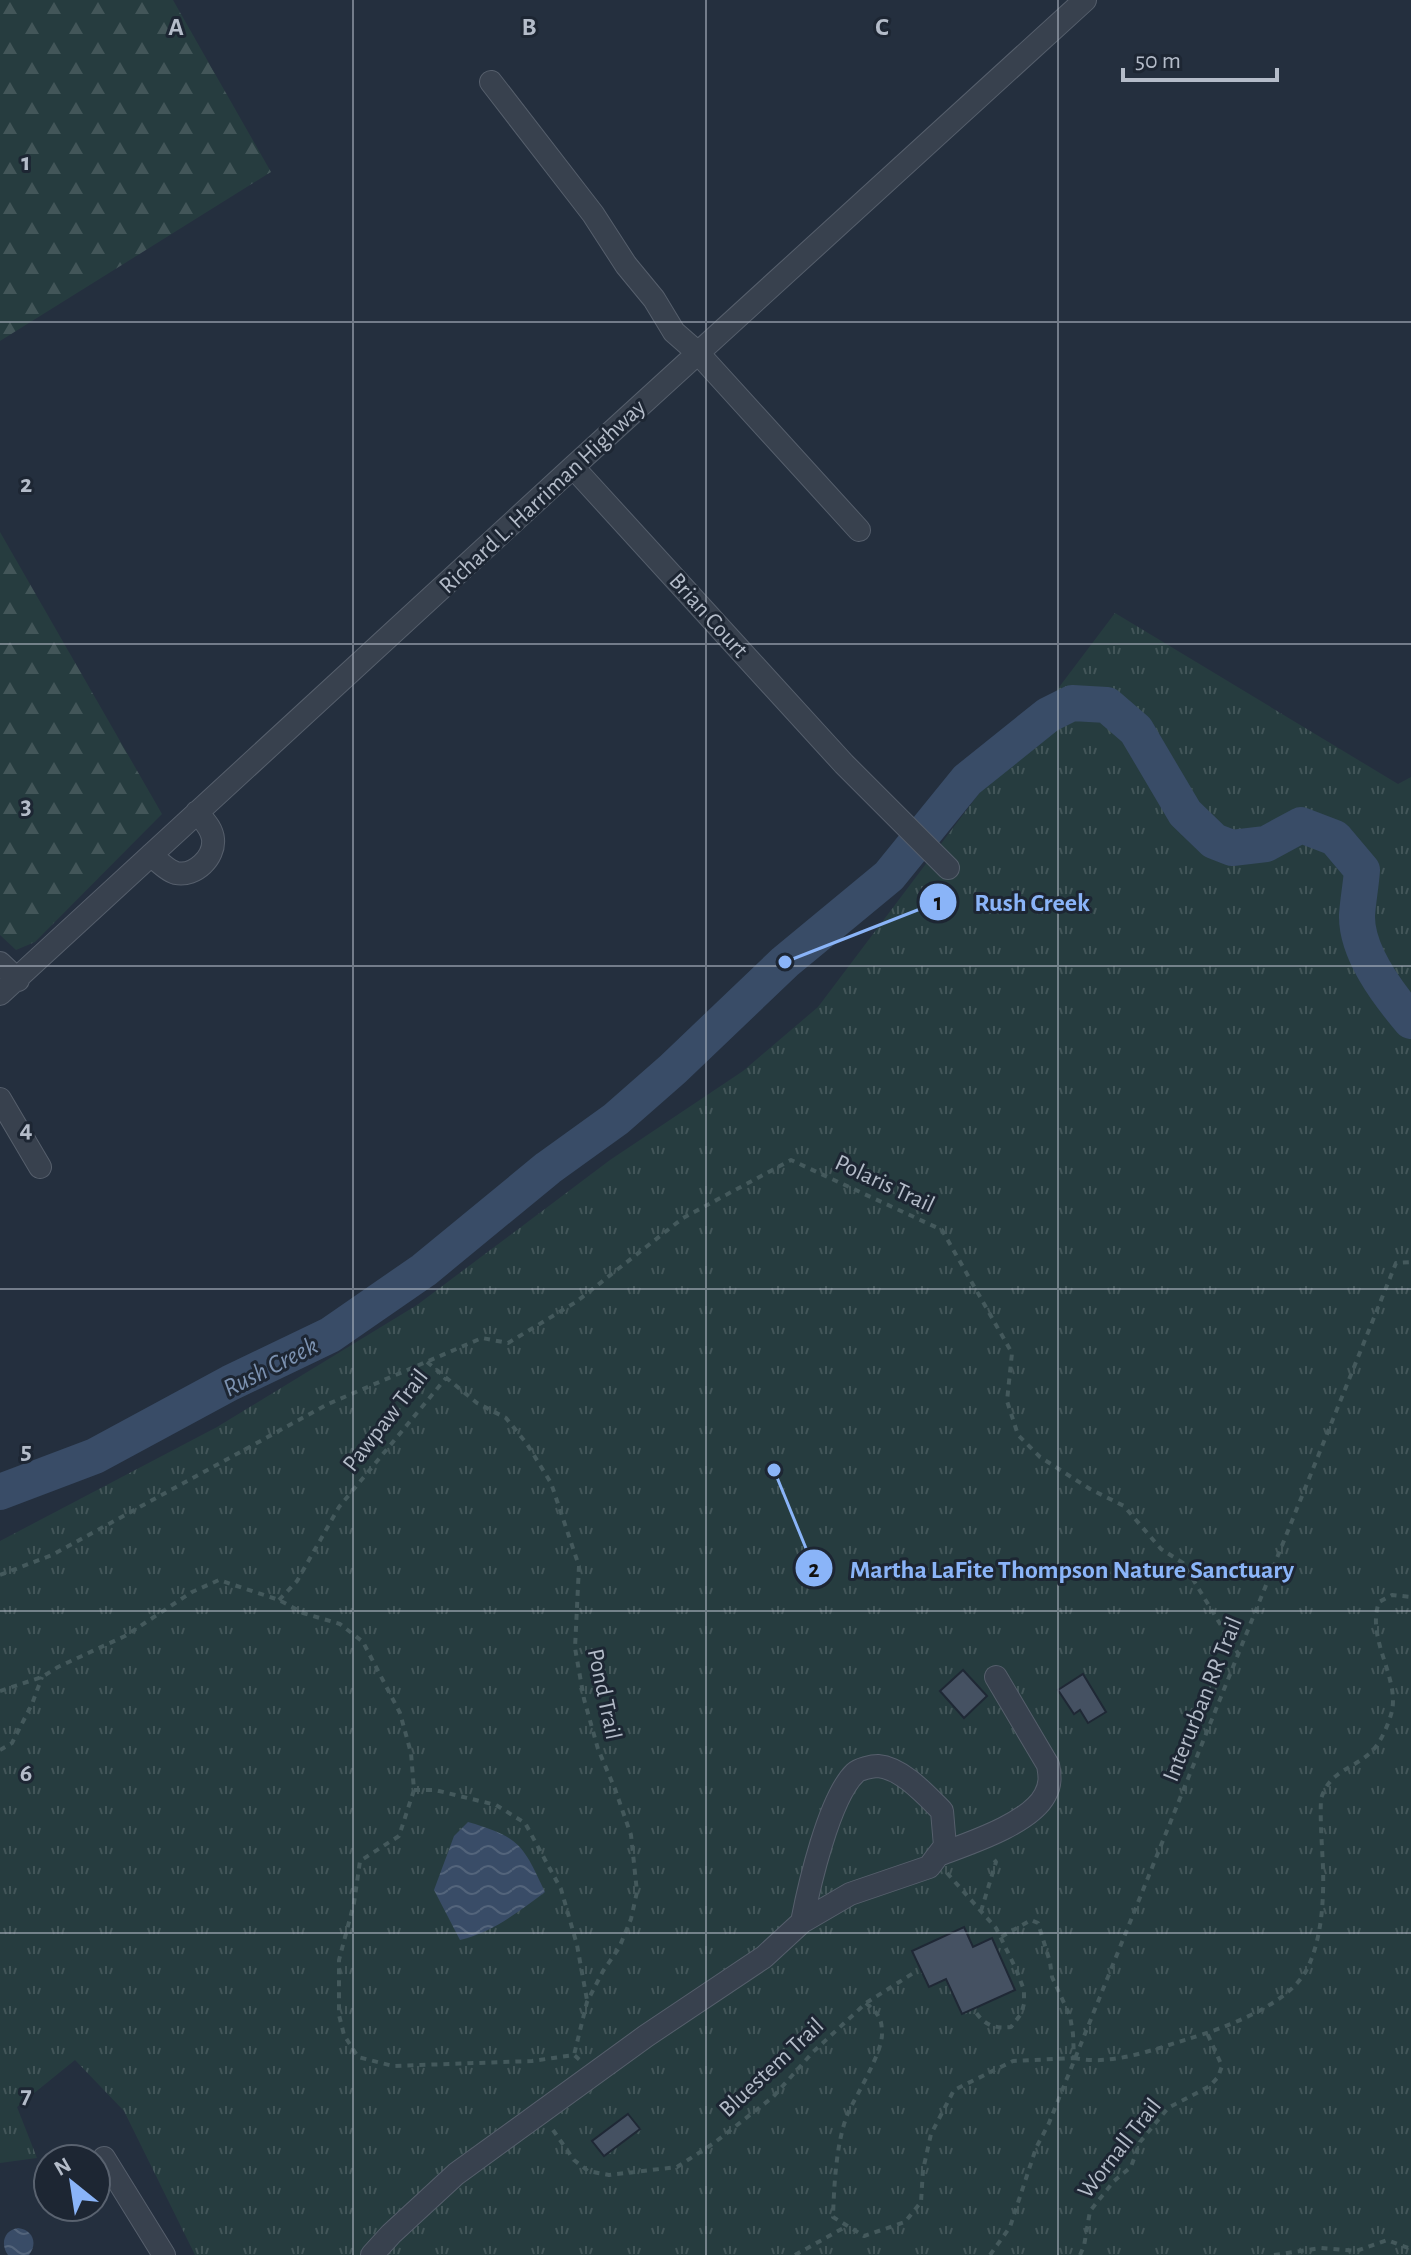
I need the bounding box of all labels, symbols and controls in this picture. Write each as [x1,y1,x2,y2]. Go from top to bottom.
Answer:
text: A [168,14,184,40]
text: B [521,14,537,40]
text: C [875,14,889,40]
scale bar [1123,32,1277,82]
text: 50 m [1135,49,1181,73]
text: 1 [21,149,31,175]
street label: Richard L. Harriman Highway [435,395,651,598]
text: 2 [20,471,32,497]
street label: Brian Court [664,569,752,663]
text: 3 [20,793,32,819]
callout: Rush Creek [918,877,1106,927]
text: Rush Creek [974,890,1090,916]
text: 1 [934,891,942,915]
text: 4 [19,1116,33,1142]
street label: Polaris Trail [831,1150,938,1217]
water label: Rush Creek [219,1332,322,1402]
street label: Pawpaw Trail [339,1365,433,1476]
text: 5 [20,1438,32,1464]
callout: Martha LaFite Thompson Nature Sanctuary [794,1543,1310,1593]
text: Martha LaFite Thompson Nature Sanctuary [850,1557,1295,1583]
text: 2 [808,1558,820,1582]
street label: Interurban RR Trail [1159,1614,1247,1785]
street label: Pond Trail [583,1647,625,1742]
text: 6 [20,1760,32,1786]
street label: Bluestem Trail [715,2014,829,2122]
text: 7 [20,2082,32,2108]
street label: Wornall Trail [1074,2094,1166,2203]
north arrow [32,2143,112,2223]
text: N [50,2153,75,2180]

